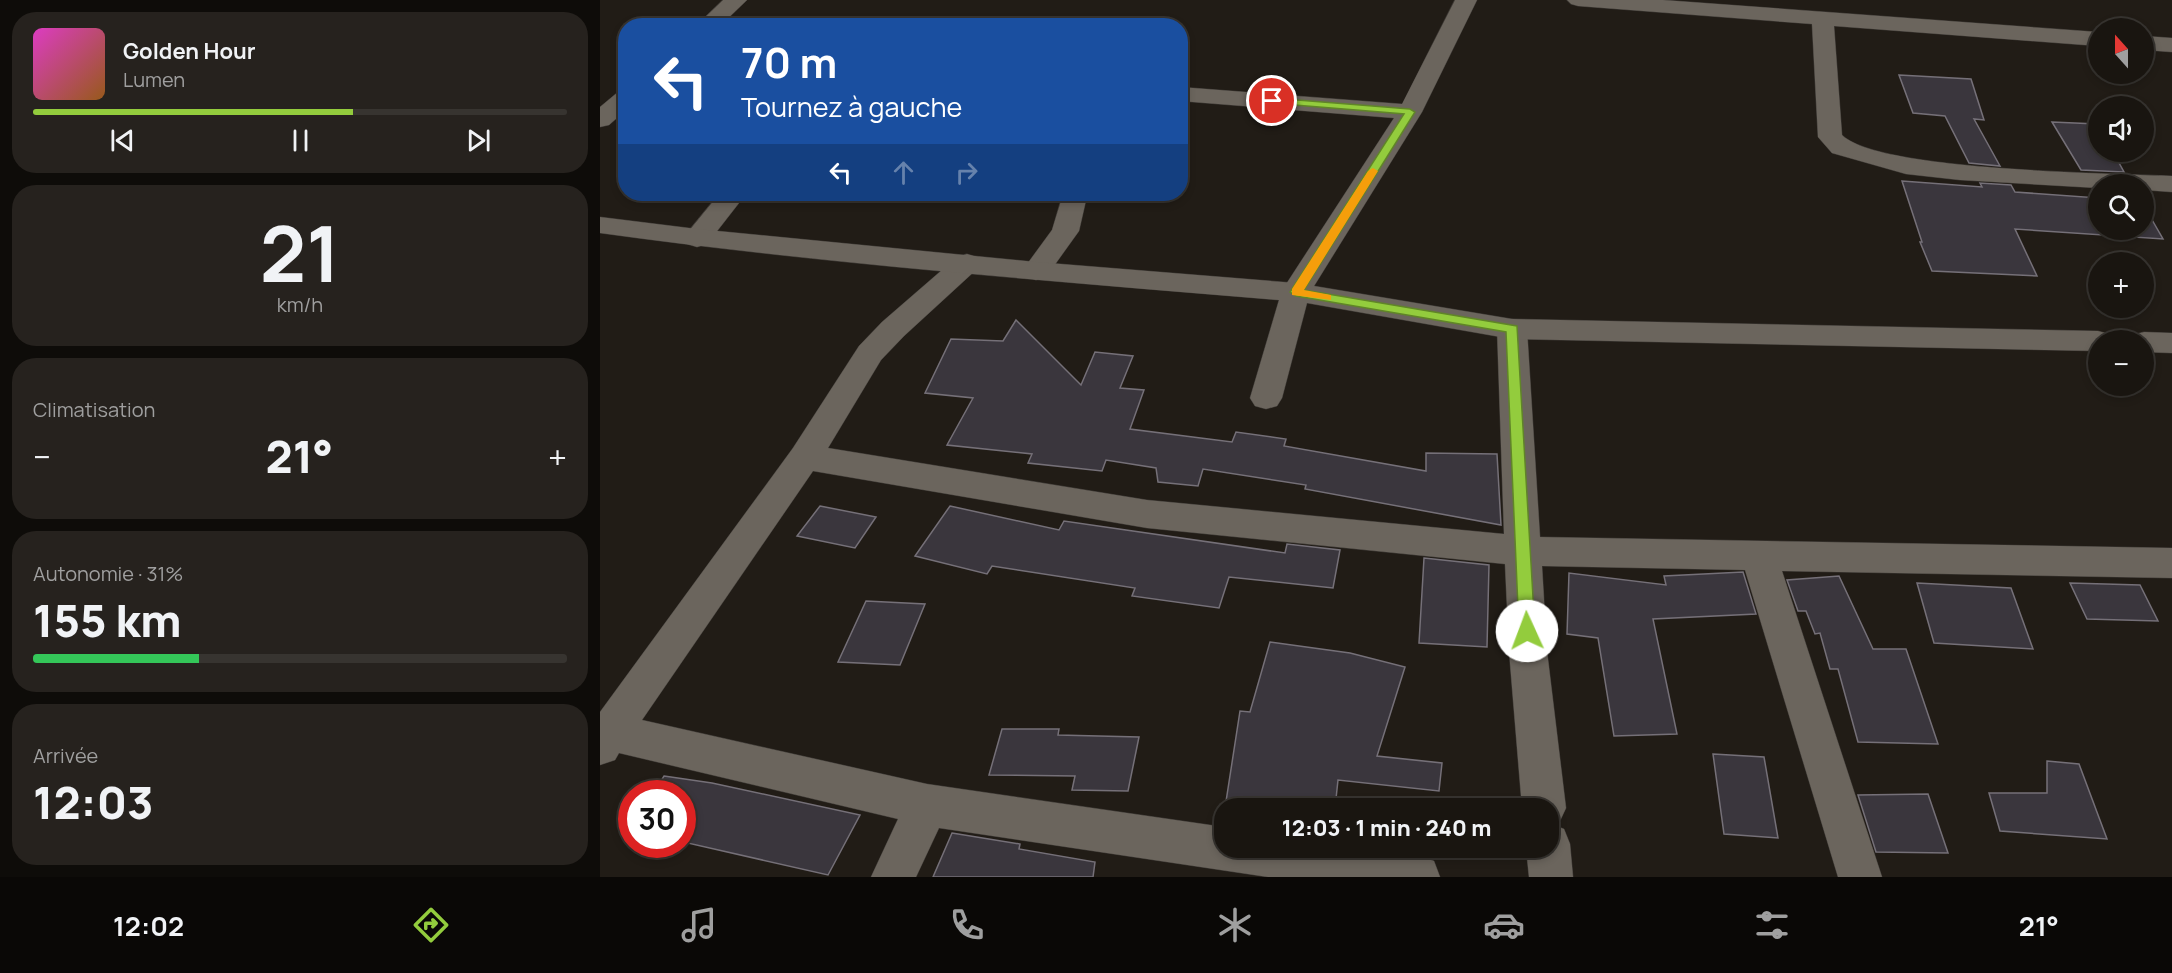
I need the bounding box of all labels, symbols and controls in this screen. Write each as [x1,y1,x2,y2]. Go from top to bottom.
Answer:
north arrow [2088,18,2154,84]
map controls [2088,18,2154,396]
text: 70 m [741,33,837,91]
text: Golden Hour [123,36,256,66]
icon: left [642,42,720,120]
text: Lumen [123,66,185,93]
pin [1246,75,1297,126]
icon: arrive [1255,84,1288,117]
text: Tournez à gauche [741,88,962,125]
button: sound [2088,96,2154,162]
icon: previous [106,124,139,157]
icon: pause [284,124,317,157]
icon: next [462,124,495,157]
icon: left [824,156,857,189]
icon: ahead [887,156,920,189]
icon: right [950,156,983,189]
button: search [2088,174,2154,240]
text: 21 [260,199,340,305]
button: + [2088,252,2154,318]
text: km/h [277,291,323,318]
button: − [2088,330,2154,396]
text: Climatisation [33,396,155,423]
text: 21° [265,425,333,487]
text: − [33,434,51,479]
text: + [548,434,567,479]
text: Autonomie · 31% [33,560,183,587]
text: 155 km [33,589,182,651]
position arrow [1495,599,1559,663]
text: Arrivée [33,742,98,769]
text: 12:03 [33,771,154,833]
speed limit sign: 30 [618,780,696,858]
text: 12:03 · 1 min · 240 m [1282,813,1491,843]
icon: directions [410,904,452,946]
icon: music [678,904,720,946]
icon: phone [946,904,988,946]
icon: climate [1214,904,1256,946]
icon: car [1483,904,1525,946]
icon: filters [1751,904,1793,946]
text: 12:02 [113,907,184,944]
text: 21° [2019,907,2059,944]

